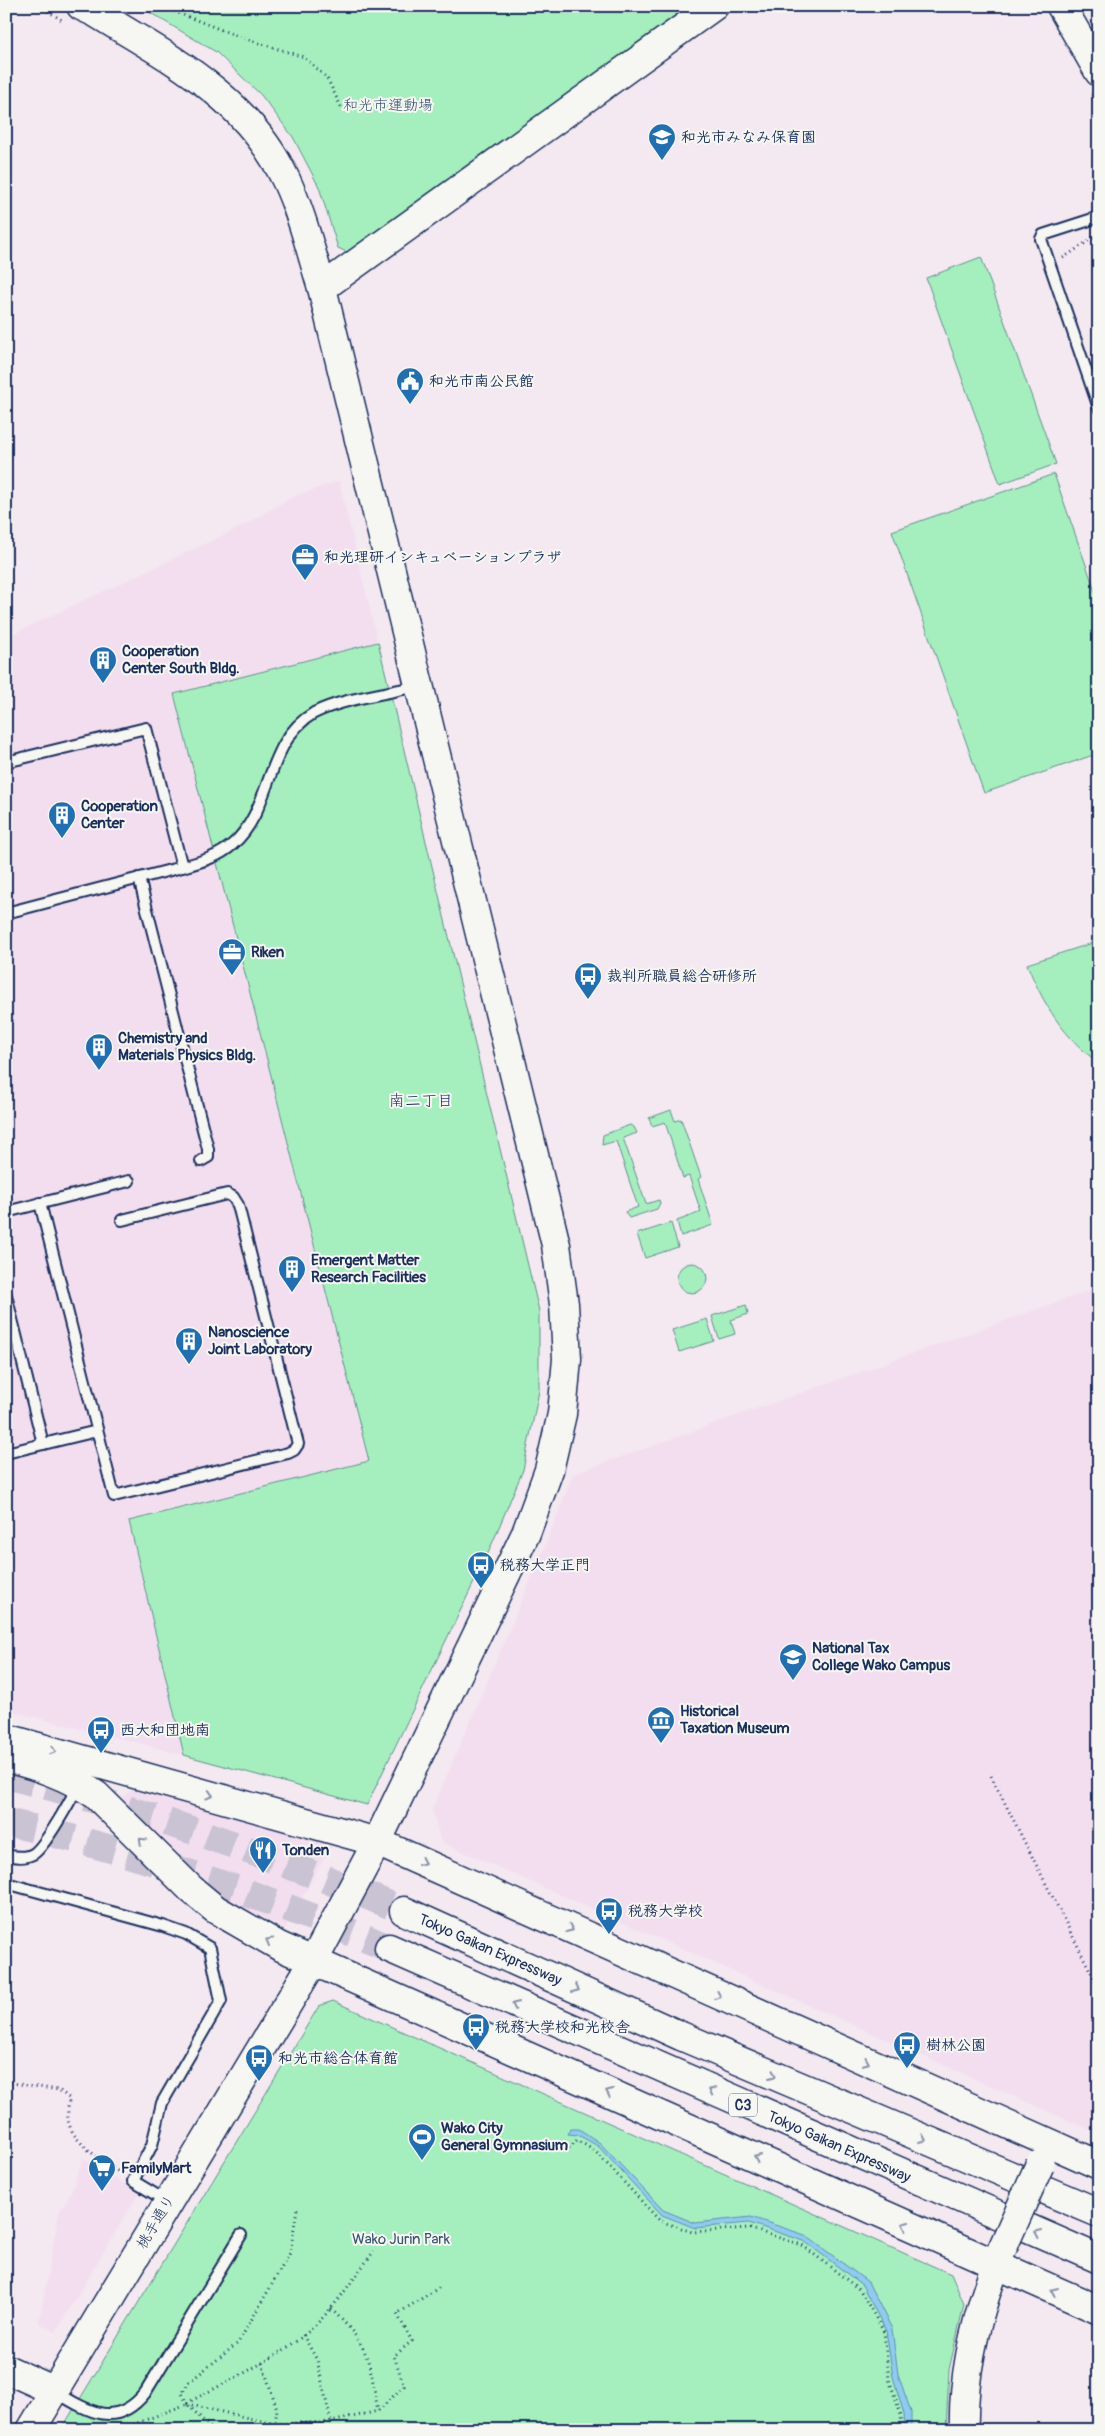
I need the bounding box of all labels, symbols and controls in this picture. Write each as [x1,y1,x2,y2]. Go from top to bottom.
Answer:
park label: 和光市運動場 [343,96,433,115]
school or university icon: 和光市みなみ保育園 [647,122,677,161]
place label: 和光市みなみ保育園 [681,128,816,147]
public building icon: 和光市南公民館 [395,366,425,405]
place label: 和光市南公民館 [429,372,534,391]
office icon: 和光理研インキュベーションプラザ [290,542,320,581]
place label: 和光理研インキュベーションプラザ [324,548,562,567]
place label: Cooperation Center South Bldg. [122,642,240,678]
building icon: Cooperation Center South Bldg. [88,645,118,684]
place label: Cooperation Center [81,797,158,833]
building icon: Cooperation Center [47,800,77,839]
office icon: Riken [217,937,247,976]
place label: Riken [251,943,285,962]
bus stop icon: 裁判所職員総合研修所 [573,961,603,1000]
place label: 裁判所職員総合研修所 [607,967,757,986]
place label: Chemistry and Materials Physics Bldg. [118,1029,256,1065]
building icon: Chemistry and Materials Physics Bldg. [84,1032,114,1071]
district label: 南二丁目 [389,1091,453,1111]
place label: Emergent Matter Research Facilities [311,1251,426,1287]
building icon: Emergent Matter Research Facilities [277,1254,307,1293]
place label: Nanoscience Joint Laboratory [208,1323,313,1359]
building icon: Nanoscience Joint Laboratory [174,1326,204,1365]
bus stop icon: 税務大学正門 [466,1550,496,1589]
place label: 税務大学正門 [500,1556,590,1575]
place label: National Tax College Wako Campus [812,1639,951,1675]
school or university icon: National Tax College Wako Campus [778,1642,808,1681]
place label: Historical Taxation Museum [679,1702,790,1738]
museum icon: Historical Taxation Museum [646,1705,676,1744]
bus stop icon: 西大和団地南 [86,1715,116,1754]
place label: 西大和団地南 [120,1721,210,1740]
one-way arrow [49,1745,58,1756]
one-way arrow [205,1789,213,1799]
restaurant icon: Tonden [248,1835,278,1874]
one-way arrow [139,1838,148,1847]
place label: Tonden [281,1841,330,1860]
one-way arrow [417,1855,426,1866]
bus stop icon: 税務大学校 [594,1896,624,1935]
place label: 税務大学校 [628,1902,703,1921]
street label: Tokyo Gaikan Expressway [415,1910,565,1990]
one-way arrow [565,1923,574,1933]
one-way arrow [265,1937,274,1947]
one-way arrow [571,1982,580,1992]
one-way arrow [713,1989,722,2000]
one-way arrow [511,2000,520,2011]
bus stop icon: 税務大学校和光校舎 [461,2012,491,2051]
place label: 税務大学校和光校舎 [495,2018,630,2037]
bus stop icon: 樹林公園 [892,2030,922,2069]
place label: 樹林公園 [926,2036,986,2055]
bus stop icon: 和光市総合体育館 [244,2043,274,2082]
place label: 和光市総合体育館 [278,2049,398,2068]
one-way arrow [861,2056,870,2067]
one-way arrow [768,2069,777,2079]
one-way arrow [708,2087,717,2098]
one-way arrow [605,2088,614,2099]
road number: C3 [729,2094,757,2116]
street label: Tokyo Gaikan Expressway [764,2107,914,2187]
place label: Wako City General Gymnasium [441,2119,568,2155]
sports icon: Wako City General Gymnasium [407,2122,437,2161]
one-way arrow [918,2132,927,2143]
supermarket icon: FamilyMart [87,2153,117,2192]
one-way arrow [753,2154,762,2165]
place label: FamilyMart [121,2159,192,2178]
street label: 桃手通り [132,2191,180,2253]
one-way arrow [902,2222,911,2232]
one-way arrow [1034,2228,1043,2239]
park label: Wako Jurin Park [352,2230,451,2249]
one-way arrow [1050,2287,1059,2298]

